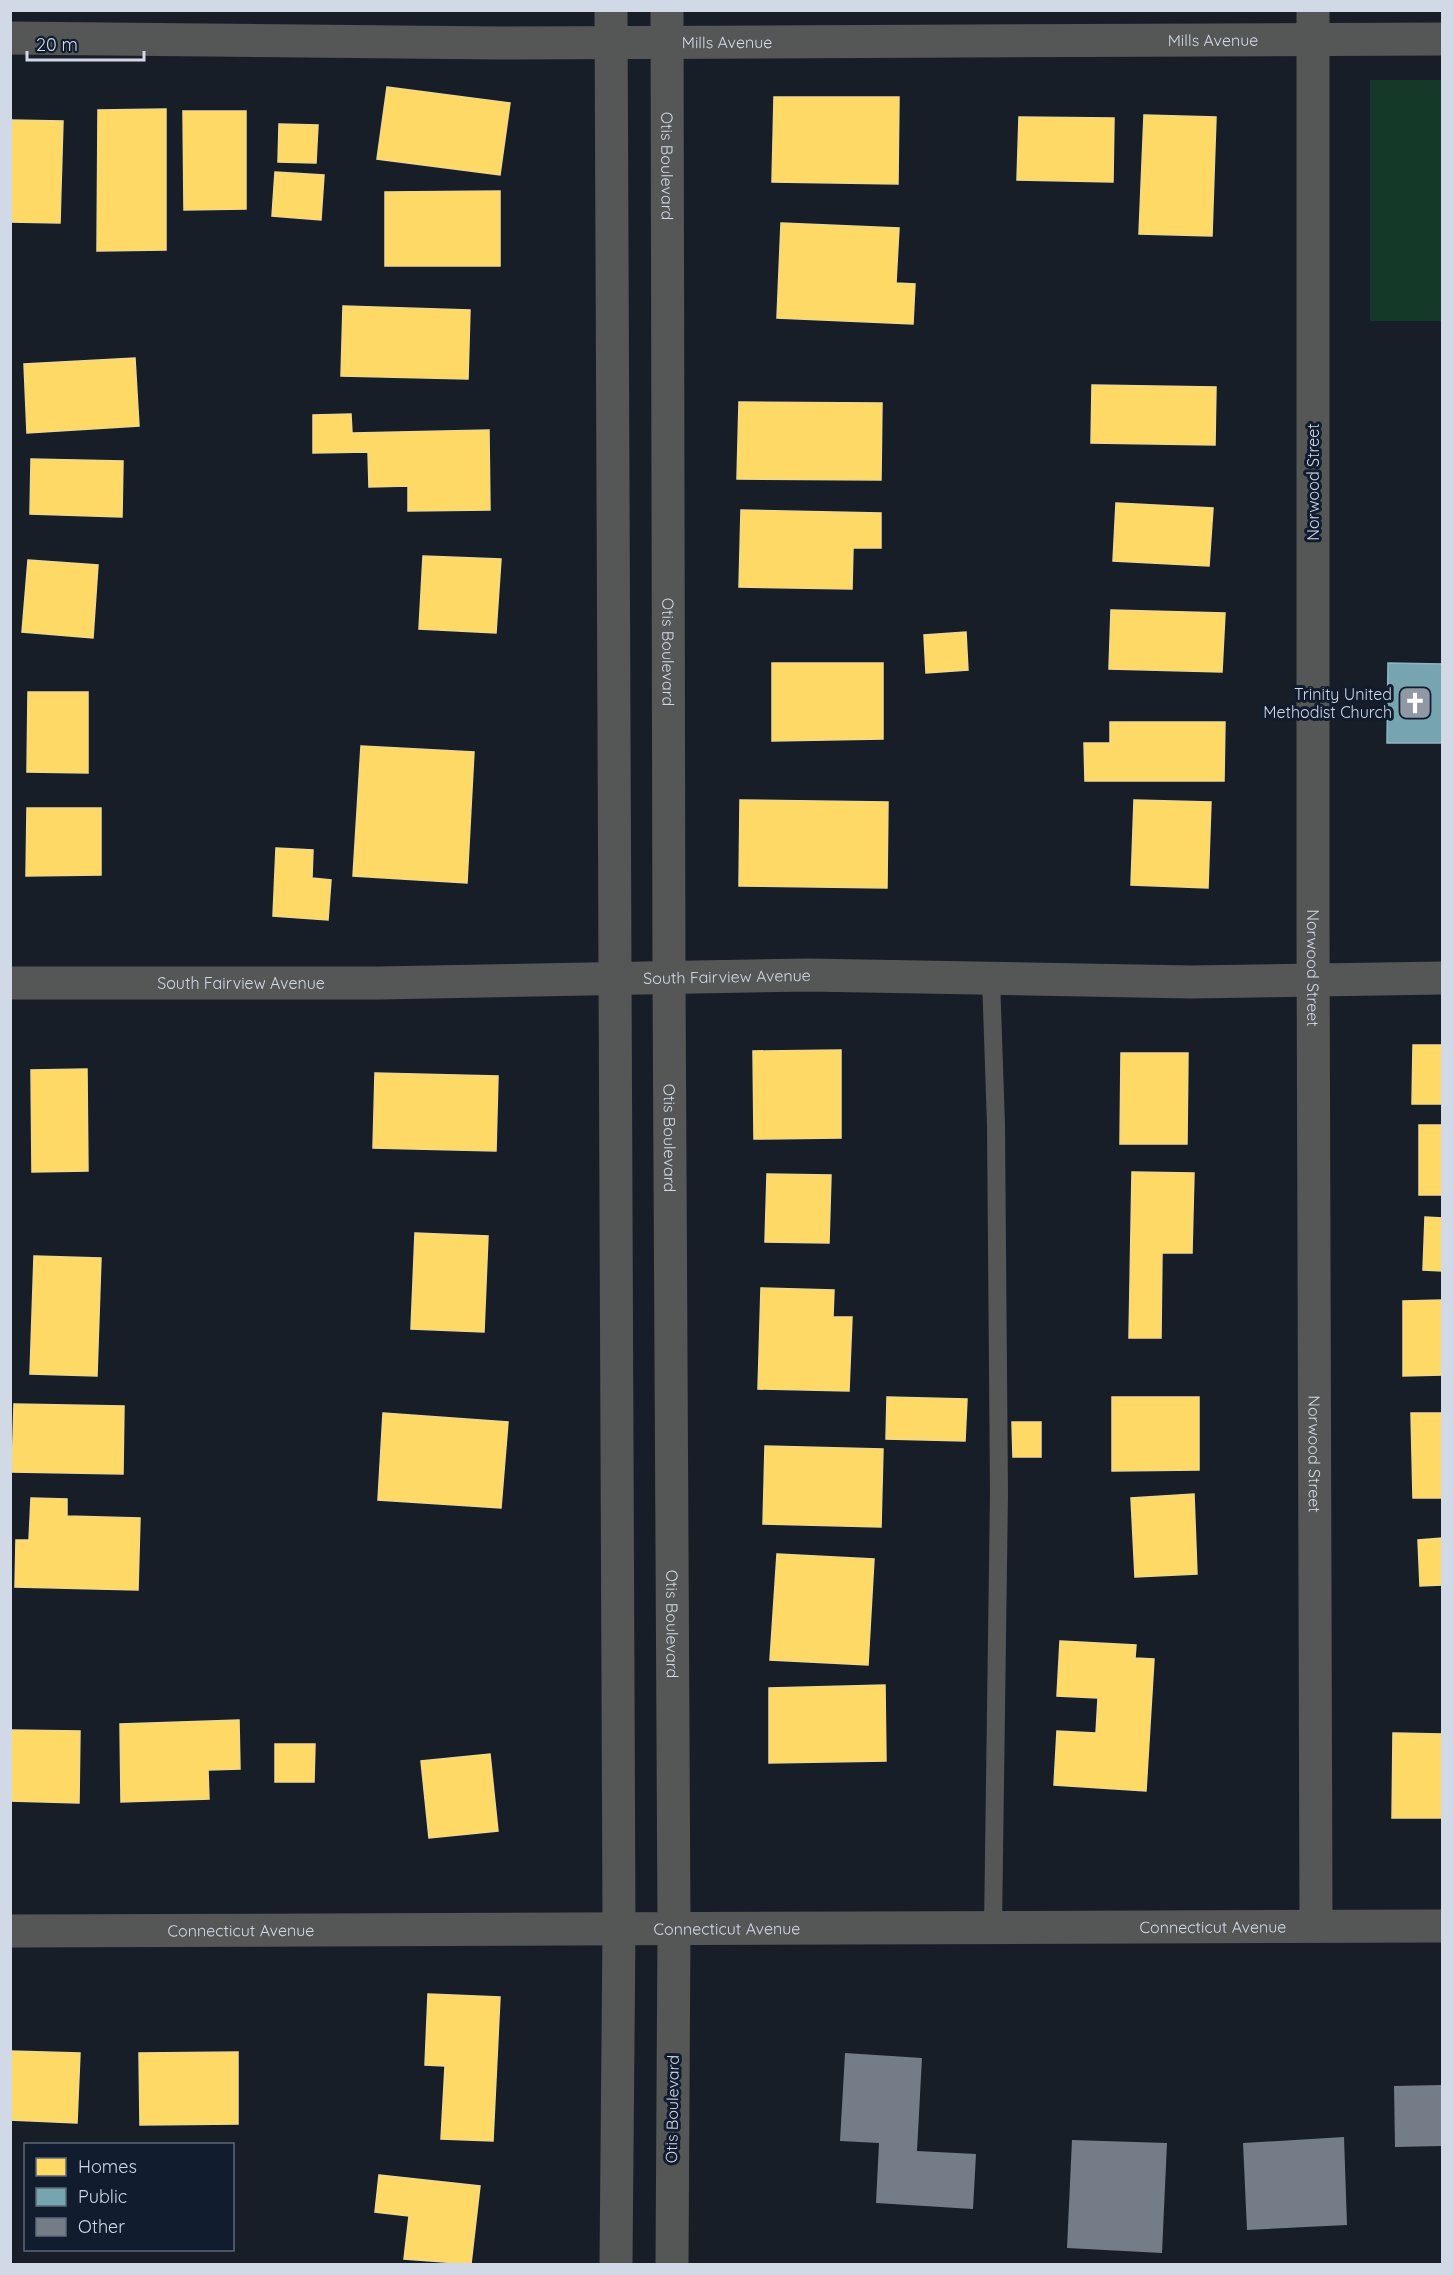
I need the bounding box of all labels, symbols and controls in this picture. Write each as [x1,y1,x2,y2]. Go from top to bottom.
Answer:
scale bar [27,24,144,62]
street label: Mills Avenue [1168,30,1258,50]
street label: Mills Avenue [682,32,772,52]
text: 20 m [36,33,78,56]
street label: Otis Boulevard [657,112,677,220]
street label: Norwood Street [1303,423,1323,541]
street label: Otis Boulevard [658,598,678,706]
place label: Trinity United Methodist Church [1263,684,1392,722]
church icon: Trinity United Methodist Church [1397,685,1433,721]
street label: Norwood Street [1303,909,1323,1027]
street label: South Fairview Avenue [643,965,811,988]
street label: South Fairview Avenue [157,973,325,993]
street label: Otis Boulevard [660,1084,680,1192]
street label: Norwood Street [1304,1395,1325,1513]
street label: Otis Boulevard [662,1570,683,1678]
street label: Connecticut Avenue [1140,1917,1286,1937]
street label: Connecticut Avenue [654,1918,800,1939]
street label: Connecticut Avenue [168,1920,314,1940]
street label: Otis Boulevard [661,2055,683,2163]
legend [24,2143,234,2251]
text: Homes [78,2155,137,2178]
text: Public [78,2185,127,2208]
text: Other [78,2215,125,2238]

